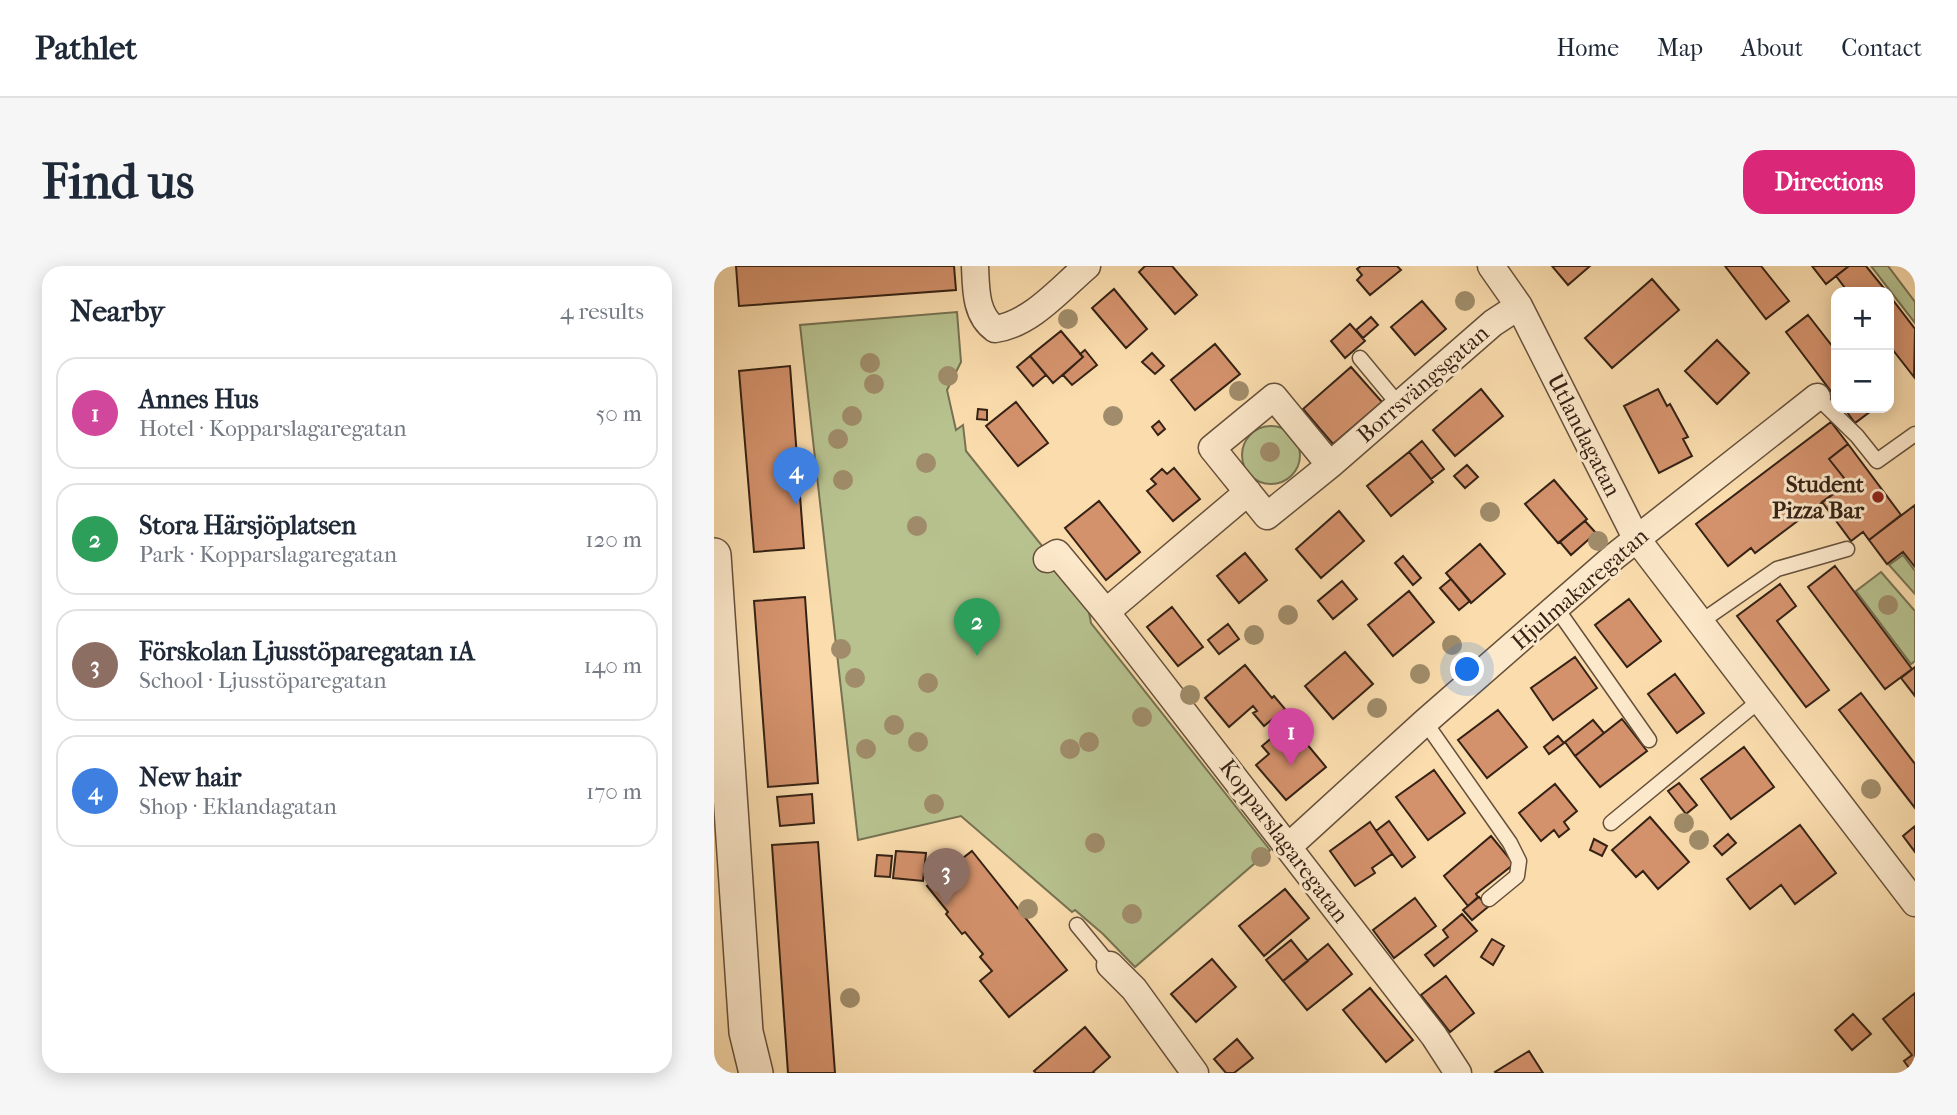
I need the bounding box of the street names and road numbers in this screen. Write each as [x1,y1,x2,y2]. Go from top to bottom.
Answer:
street label: Borrsvängsgatan [1352,319,1495,449]
street label: Utlandagatan [1541,369,1627,502]
street label: Hjulmakaregatan [1506,522,1654,656]
street label: Kopparslagaregatan [1214,754,1355,929]

